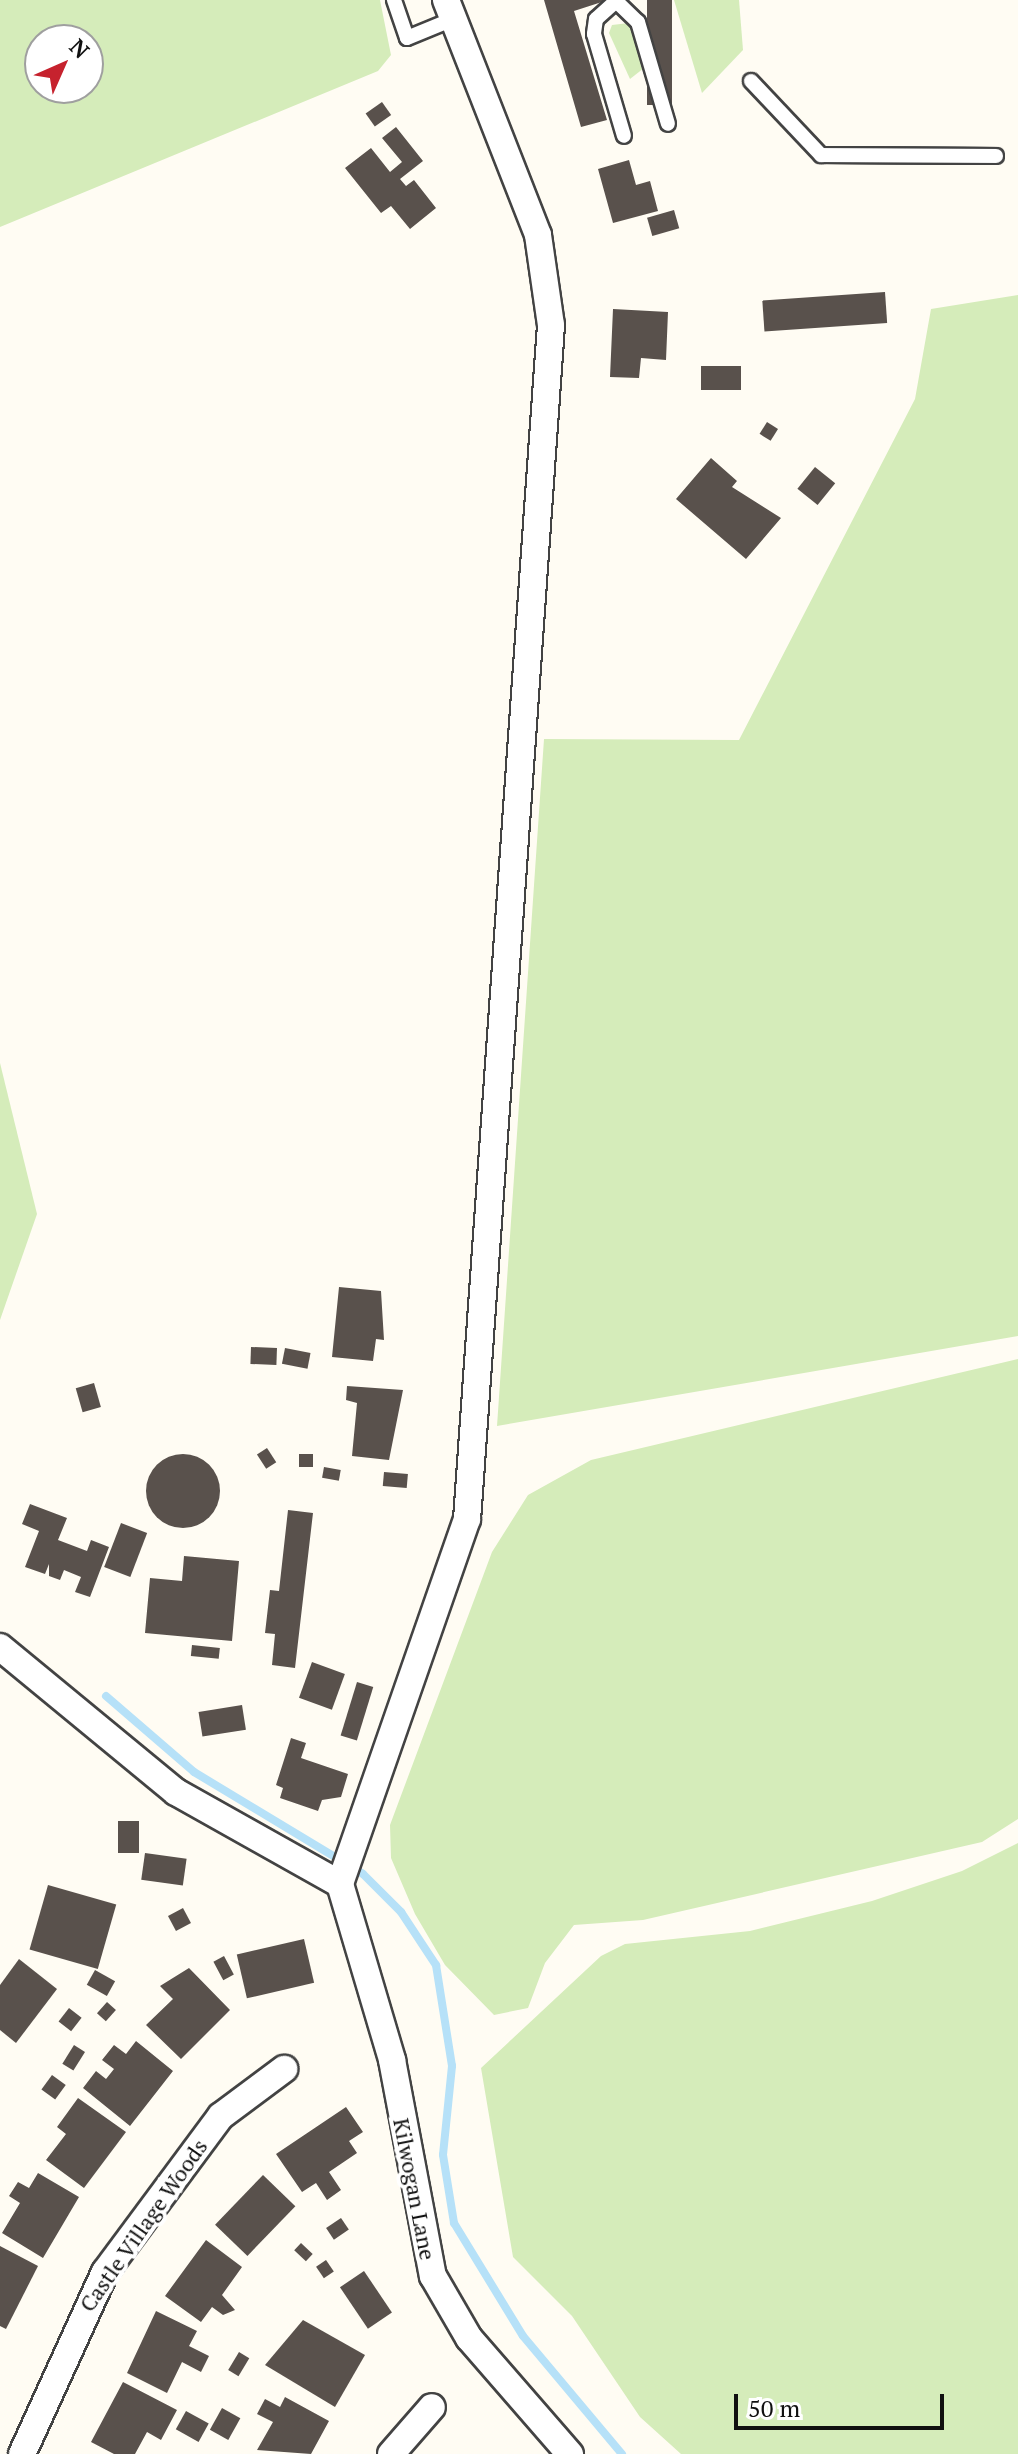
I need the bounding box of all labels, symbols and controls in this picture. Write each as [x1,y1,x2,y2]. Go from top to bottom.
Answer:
north arrow [24,24,104,104]
text: N [64,32,96,64]
street label: Kilwogan Lane [388,2116,442,2262]
street label: Castle Village Woods [73,2133,213,2317]
scale bar [738,2378,948,2428]
text: 50 m [748,2392,800,2424]

